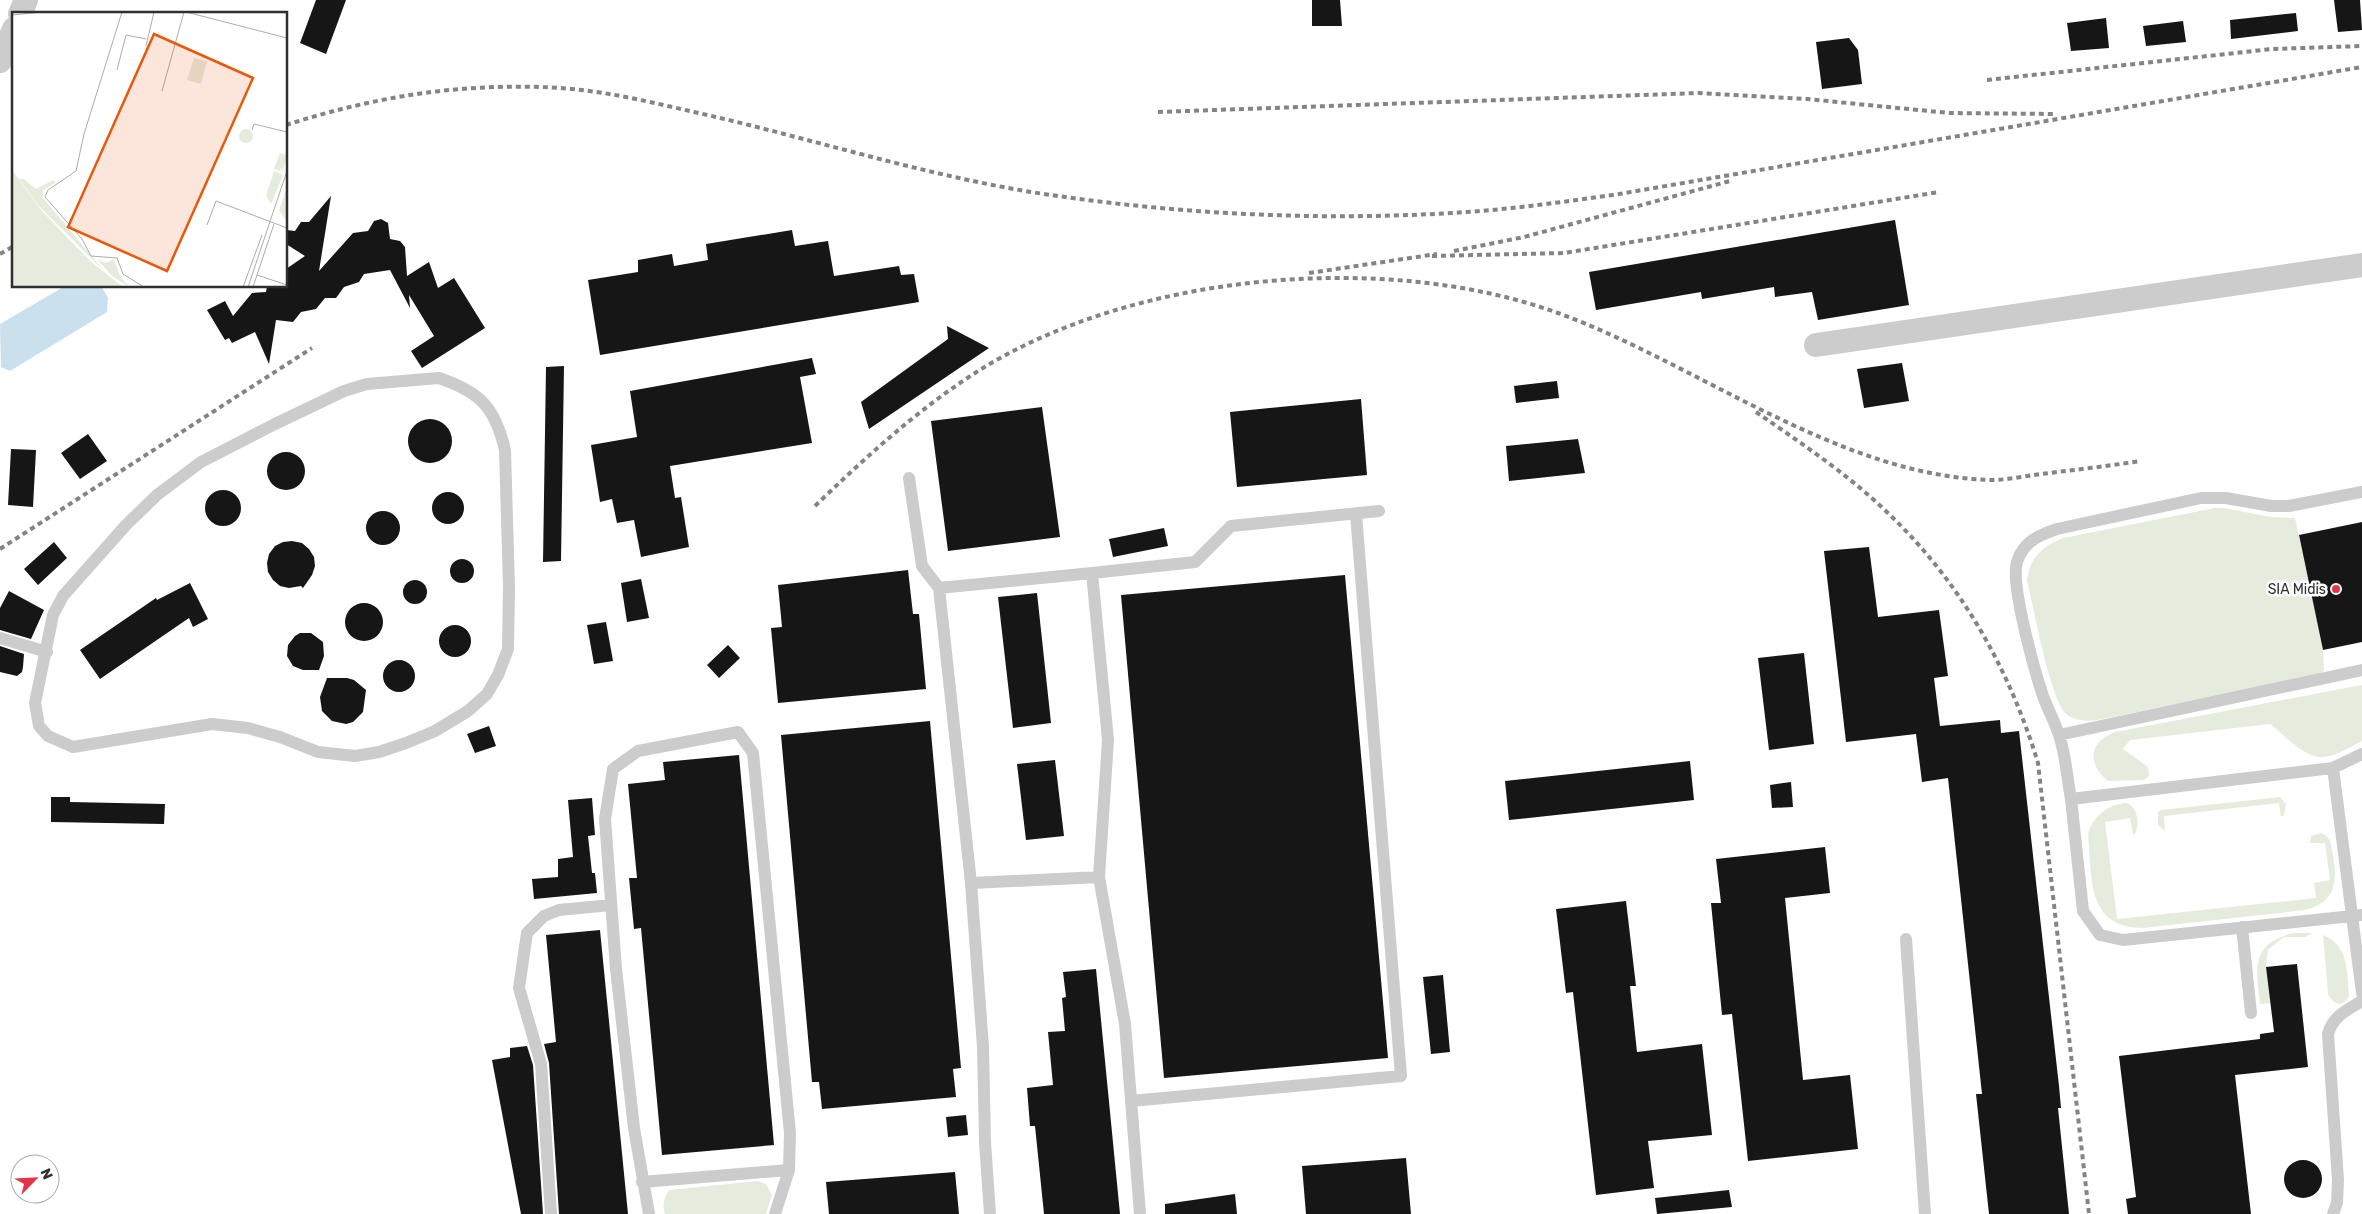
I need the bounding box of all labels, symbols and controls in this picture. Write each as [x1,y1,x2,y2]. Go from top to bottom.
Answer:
inset map [12,12,288,288]
place label: SIA Midis [2268,581,2326,598]
marker: SIA Midis [2330,583,2342,595]
north arrow [10,1154,60,1204]
text: N [37,1166,56,1182]

